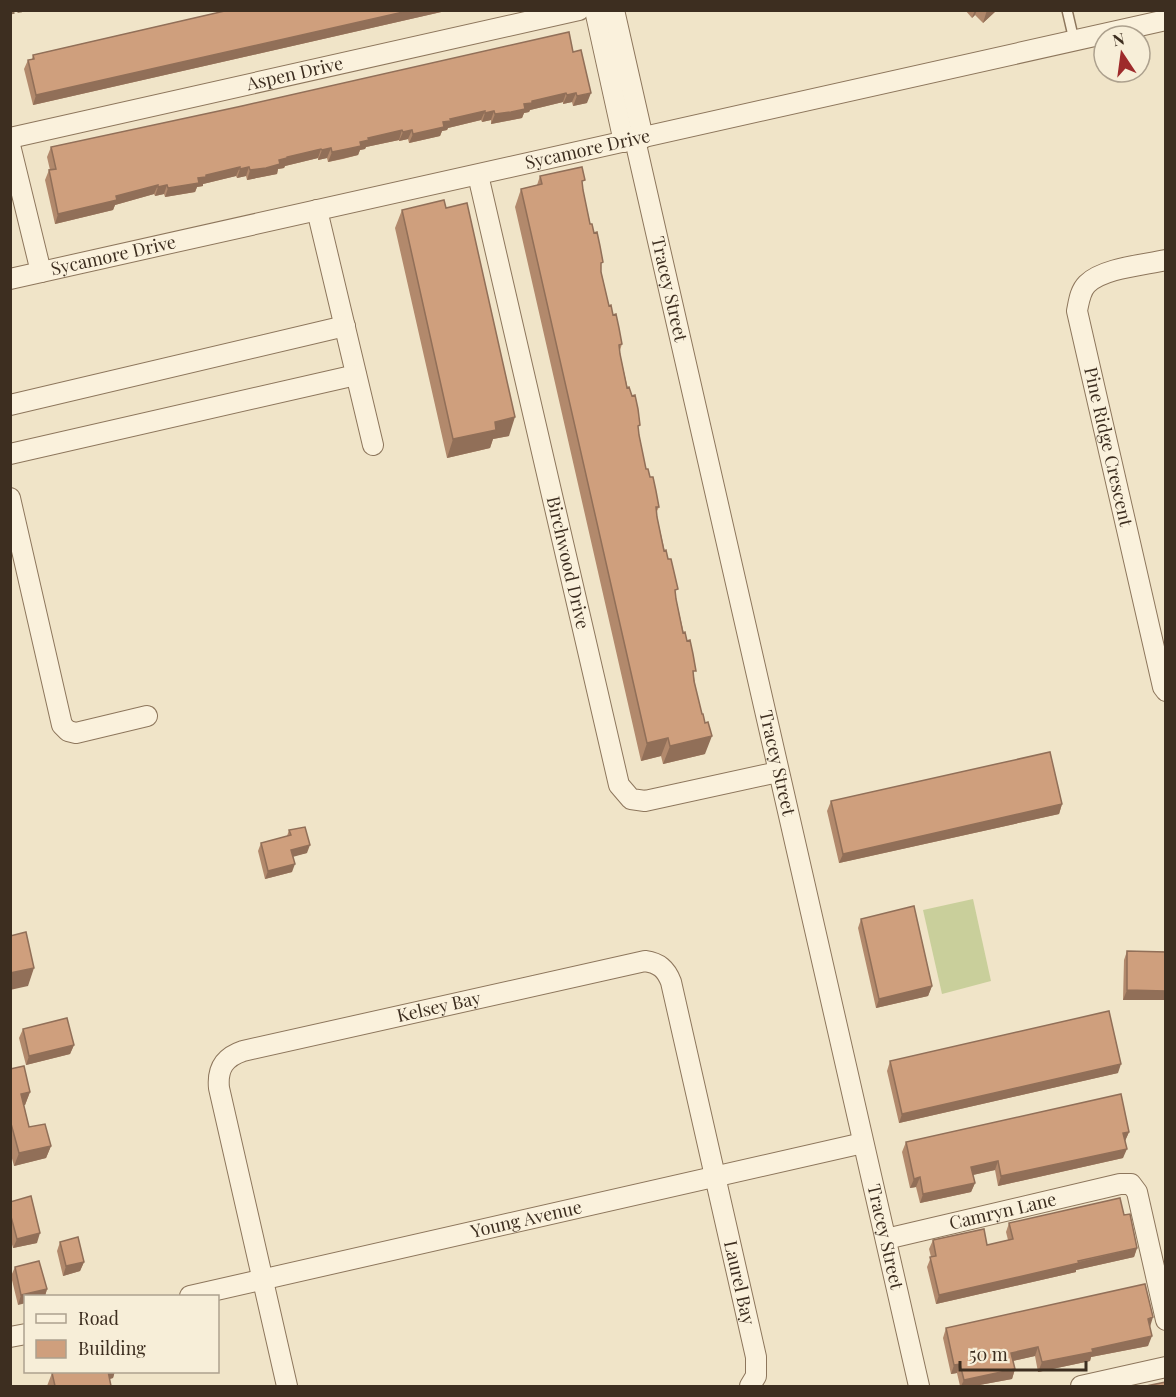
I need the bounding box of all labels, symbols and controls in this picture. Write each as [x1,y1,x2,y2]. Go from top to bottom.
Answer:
north arrow [1092,24,1152,84]
text: N [1111,27,1127,50]
street label: Aspen Drive [243,50,345,96]
street label: Sycamore Drive [523,123,652,174]
street label: Sycamore Drive [48,229,178,281]
street label: Tracey Street [646,234,694,345]
street label: Pine Ridge Crescent [1079,365,1139,529]
street label: Birchwood Drive [542,494,596,631]
street label: Tracey Street [754,708,802,818]
street label: Kelsey Bay [394,985,483,1027]
street label: Tracey Street [862,1182,910,1292]
street label: Camryn Lane [947,1186,1058,1235]
street label: Young Avenue [467,1194,584,1243]
street label: Laurel Bay [719,1238,761,1327]
legend [24,1295,219,1373]
text: Road [78,1306,119,1330]
scale bar [960,1334,1086,1372]
text: Building [78,1336,146,1360]
text: 50 m [969,1342,1008,1366]

